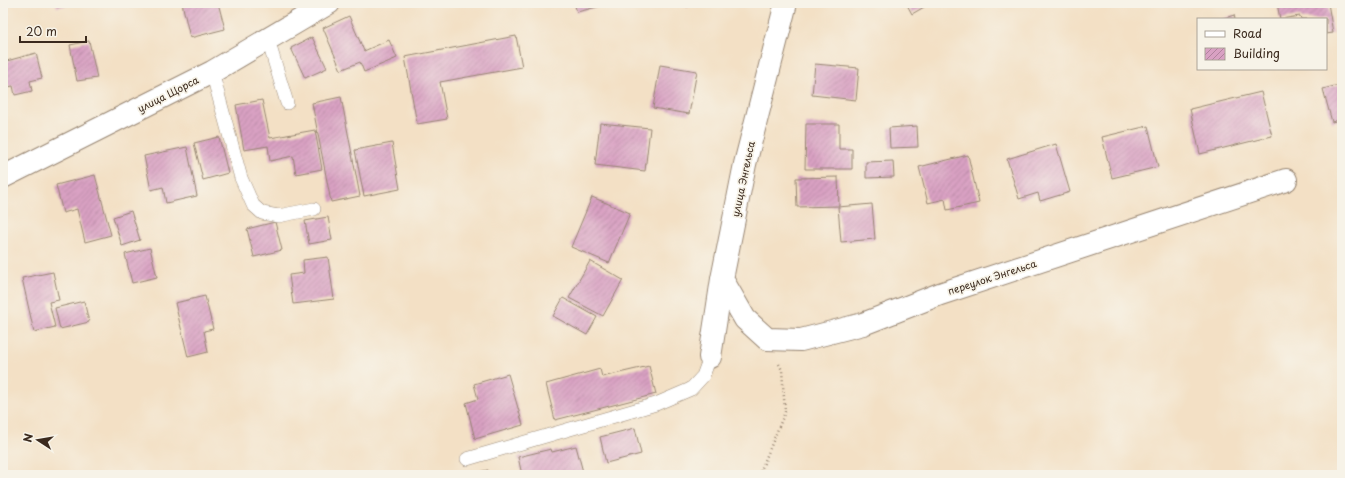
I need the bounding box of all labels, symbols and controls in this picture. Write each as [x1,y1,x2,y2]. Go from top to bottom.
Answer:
scale bar [20,18,86,44]
legend [1197,18,1327,70]
text: 20 m [26,22,57,40]
text: Road [1233,24,1262,42]
text: Building [1233,44,1280,62]
street label: улица Щорса [135,71,202,115]
street label: улица Энгельса [727,139,758,218]
street label: переулок Энгельса [946,255,1039,299]
north arrow [18,420,58,460]
text: N [19,432,37,444]

